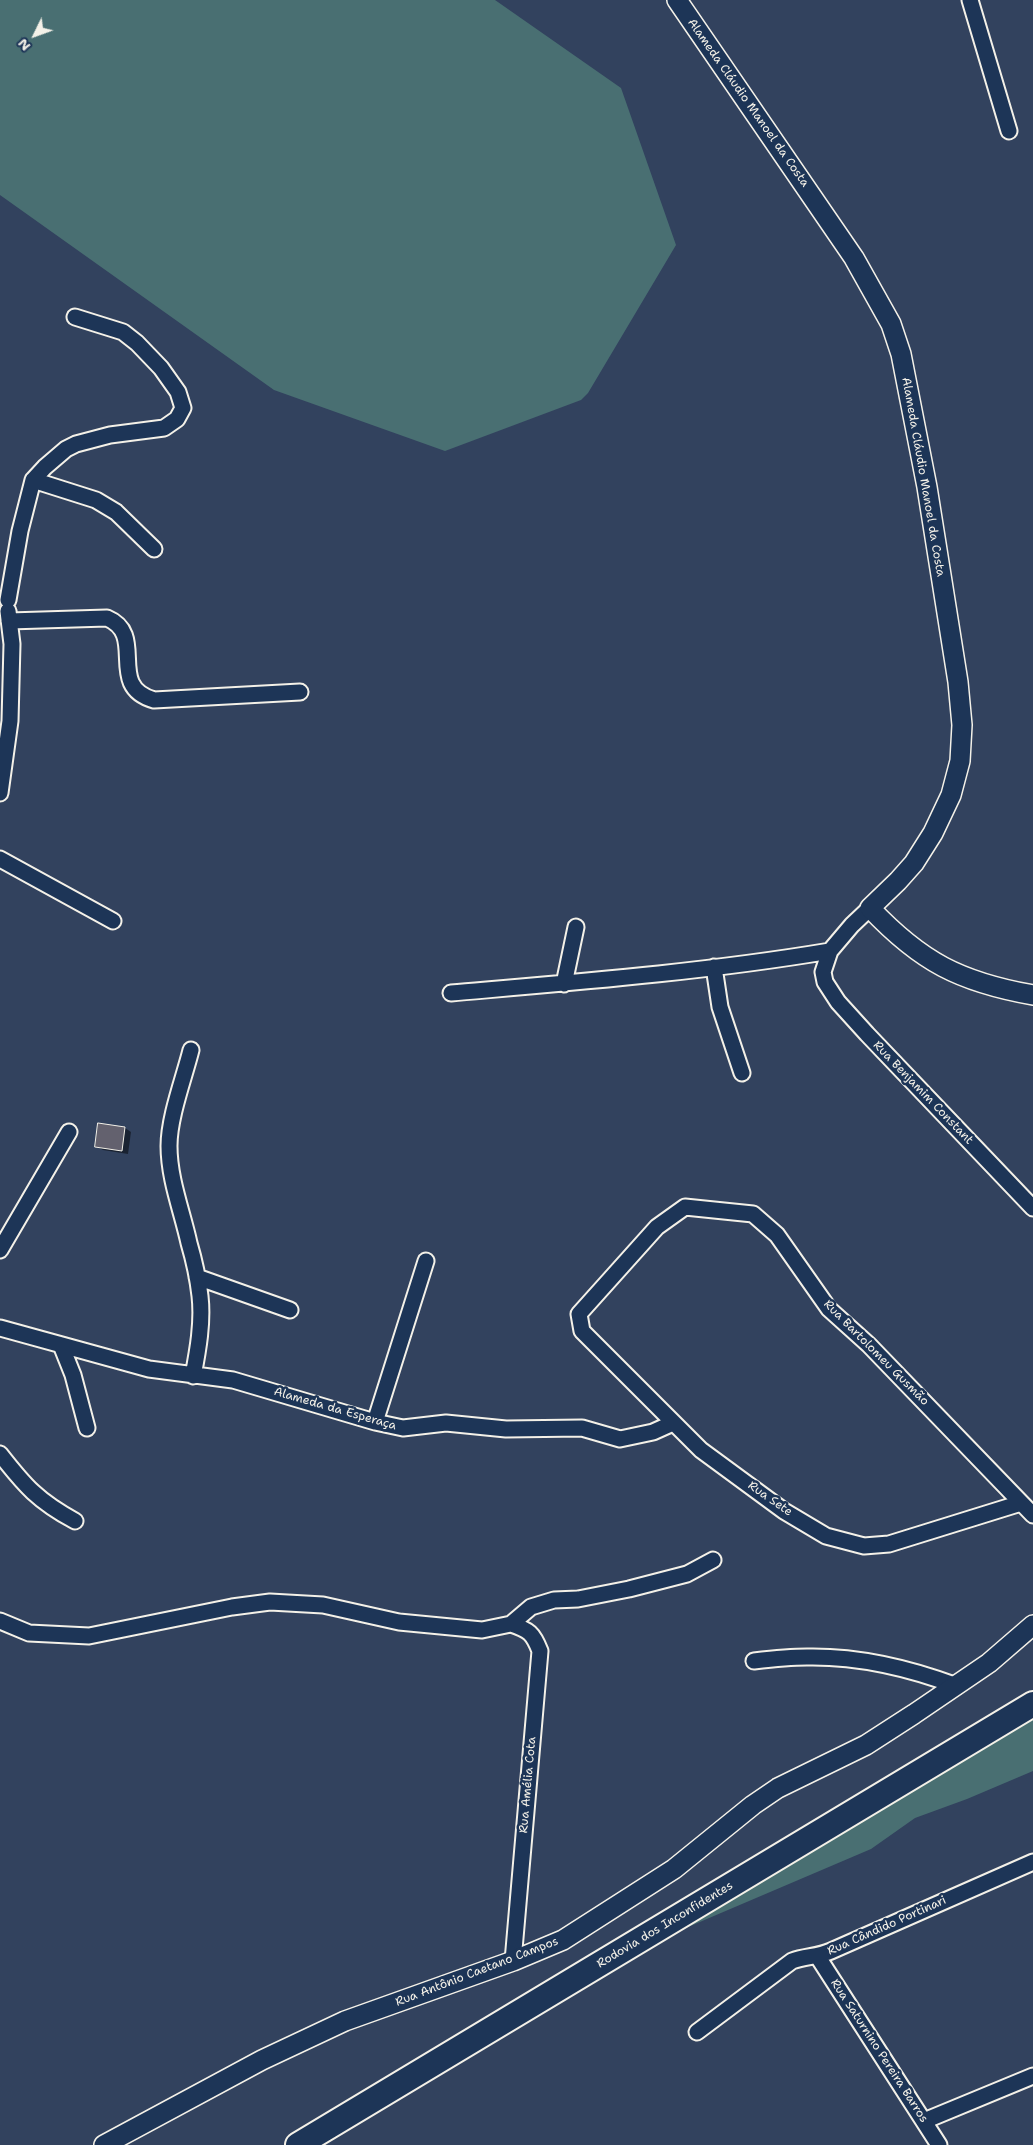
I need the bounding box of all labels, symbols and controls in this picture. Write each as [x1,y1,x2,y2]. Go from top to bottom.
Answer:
north arrow [10,10,60,60]
street label: Alameda Cláudio Manoel da Costa [684,16,812,190]
text: N [13,35,34,55]
street label: Alameda Cláudio Manoel da Costa [898,376,948,578]
street label: Rua Benjamim Constant [870,1038,976,1148]
street label: Rua Bartolomeu Gusmão [820,1297,932,1409]
street label: Alameda da Esperaça [272,1385,398,1433]
street label: Rua Sete [745,1478,795,1520]
street label: Rua Amélia Cota [517,1736,539,1834]
street label: Rodovia dos Inconfidentes [594,1879,736,1971]
street label: Rua Cândido Portinari [825,1893,949,1959]
street label: Rua Antônio Caetano Campos [394,1934,560,2010]
street label: Rua Saturnino Pereira Barros [827,1976,931,2126]

